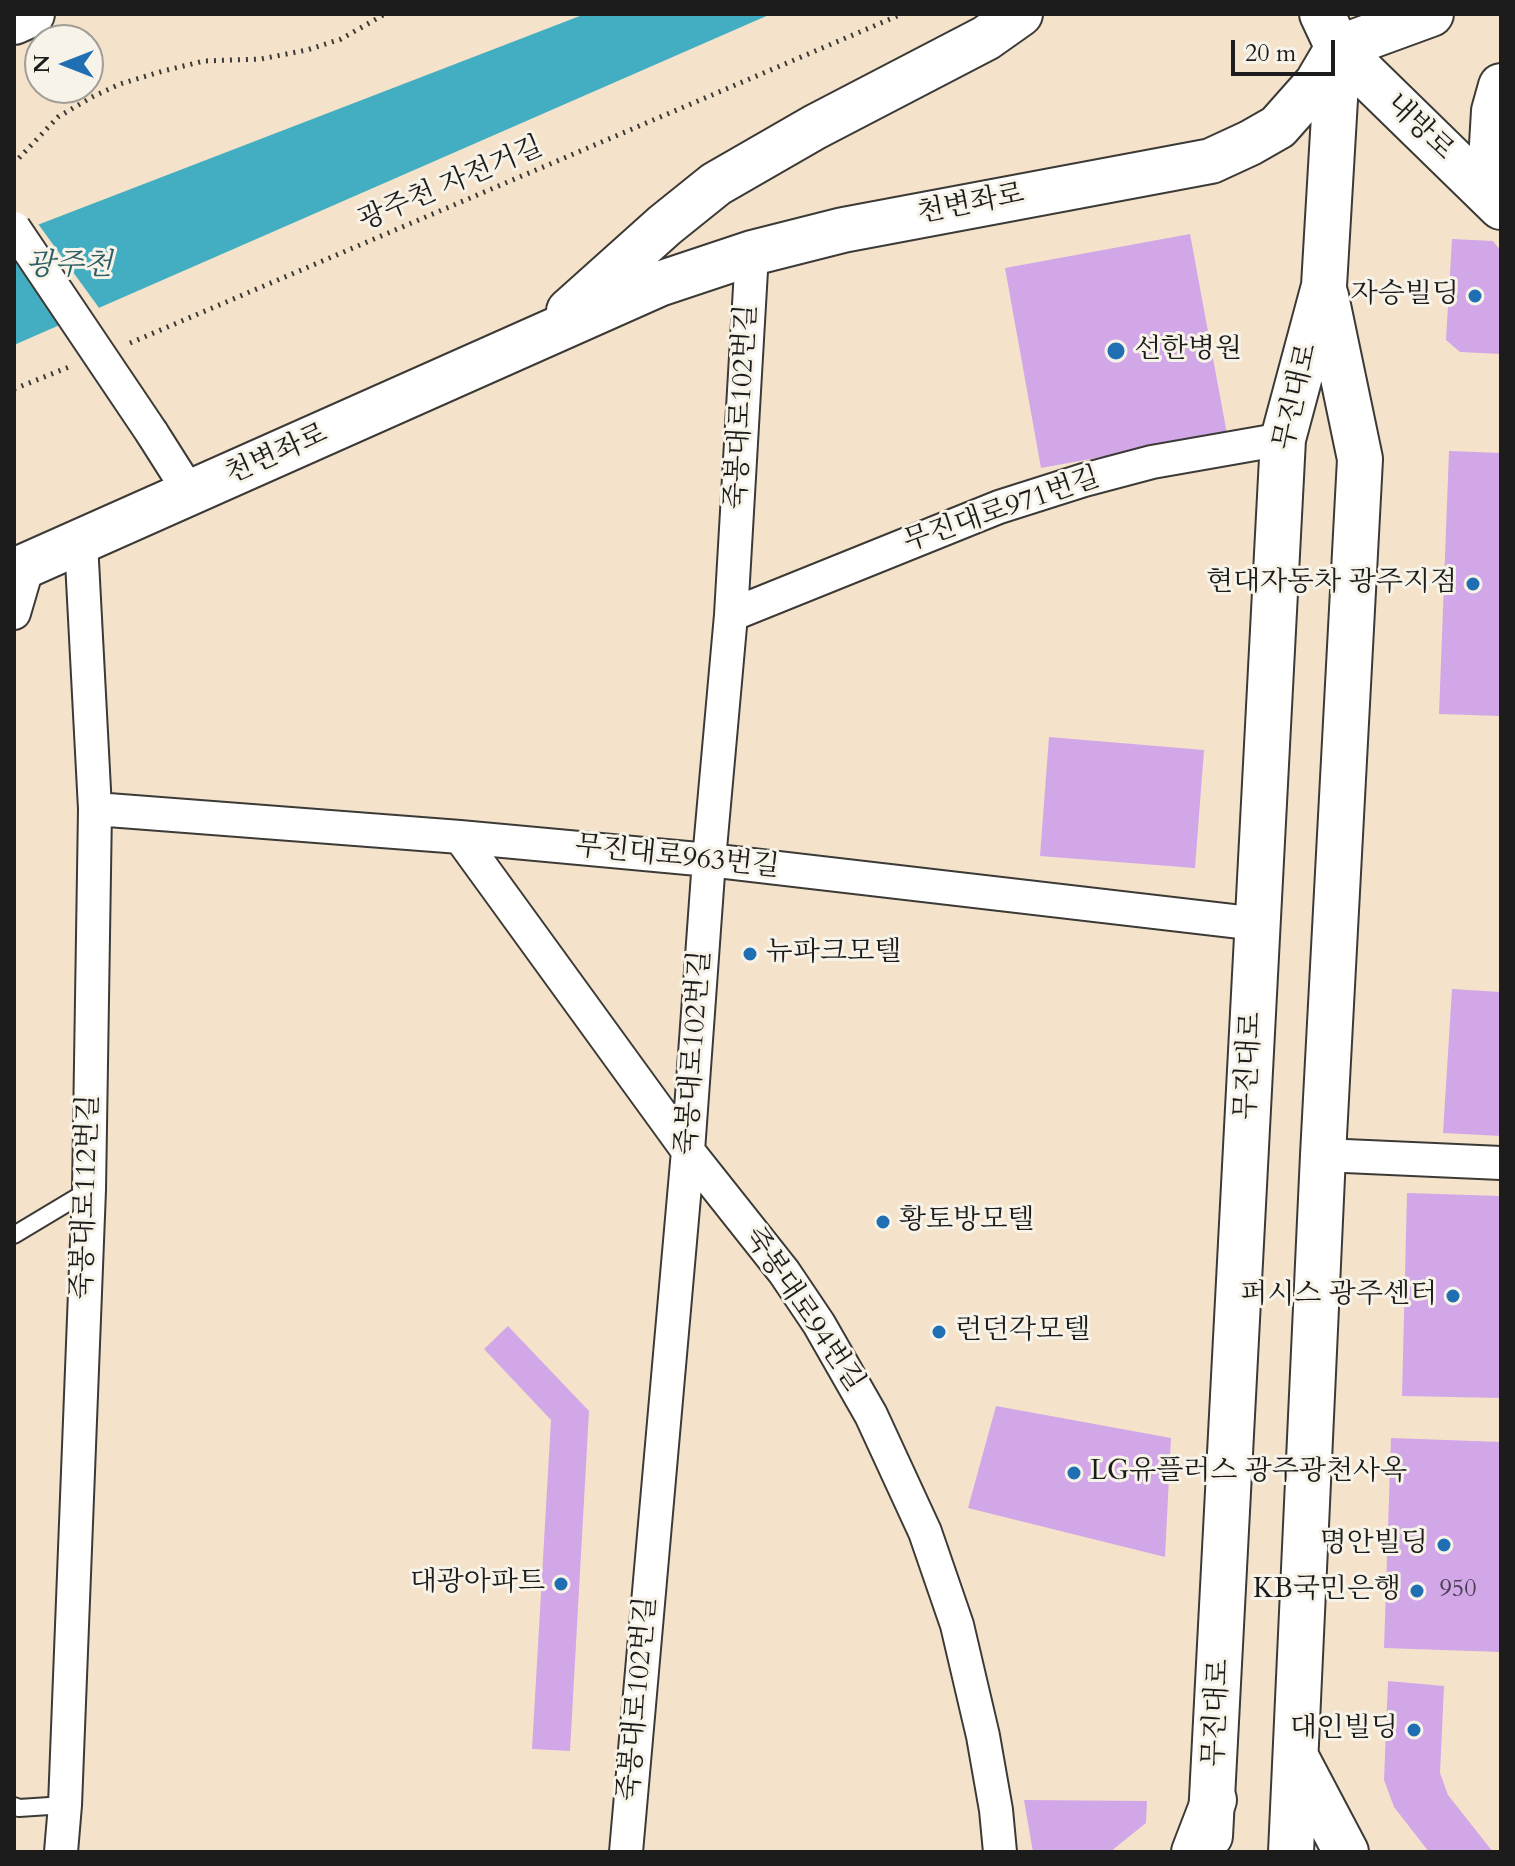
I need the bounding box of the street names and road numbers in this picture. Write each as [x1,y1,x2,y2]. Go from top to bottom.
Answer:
street label: 내방로 [1378,88,1460,168]
street label: 광주천 자전거길 [354,131,548,239]
street label: 천변좌로 [915,178,1027,232]
street label: 죽봉대로102번길 [721,304,765,510]
street label: 무진대로 [1268,341,1326,453]
street label: 천변좌로 [221,418,333,492]
street label: 무진대로971번길 [899,462,1105,560]
street label: 무진대로963번길 [573,831,781,885]
street label: 죽봉대로102번길 [671,949,719,1157]
street label: 무진대로 [1230,1011,1270,1121]
street label: 죽봉대로112번길 [67,1094,107,1300]
street label: 죽봉대로94번길 [736,1221,870,1399]
street label: 죽봉대로102번길 [613,1595,665,1803]
street label: 무진대로 [1198,1658,1238,1768]

